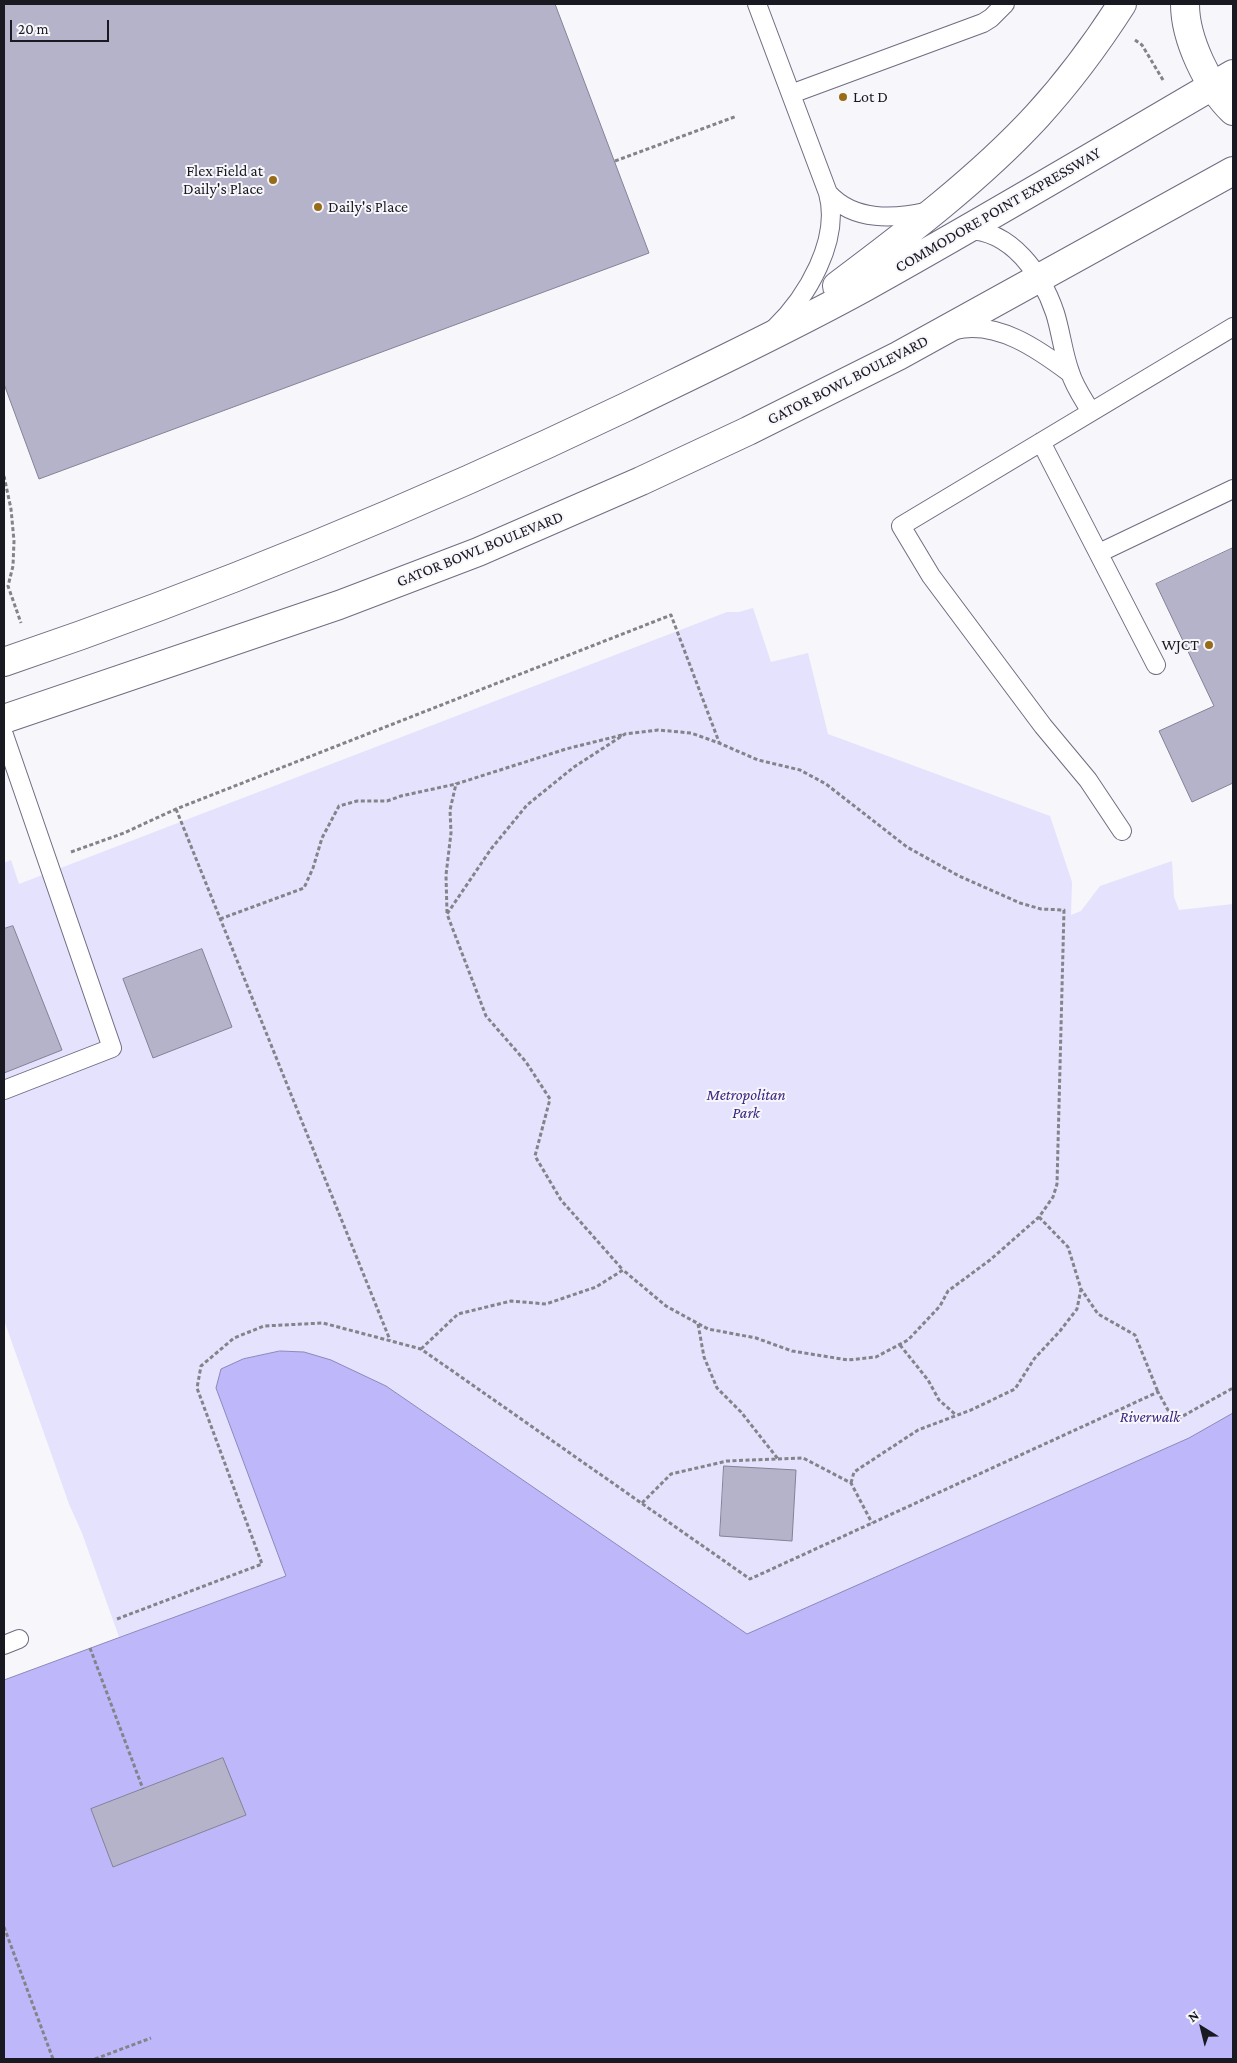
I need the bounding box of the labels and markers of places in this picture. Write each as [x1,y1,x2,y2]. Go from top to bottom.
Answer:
place label: Lot D [853,87,888,107]
marker: Lot D [837,91,849,103]
place label: Flex Field at Daily's Place [183,161,263,199]
marker: Flex Field at Daily's Place [267,174,279,186]
place label: Daily's Place [328,197,408,217]
marker: Daily's Place [312,201,324,213]
place label: WJCT [1161,635,1199,655]
marker: WJCT [1203,639,1215,651]

